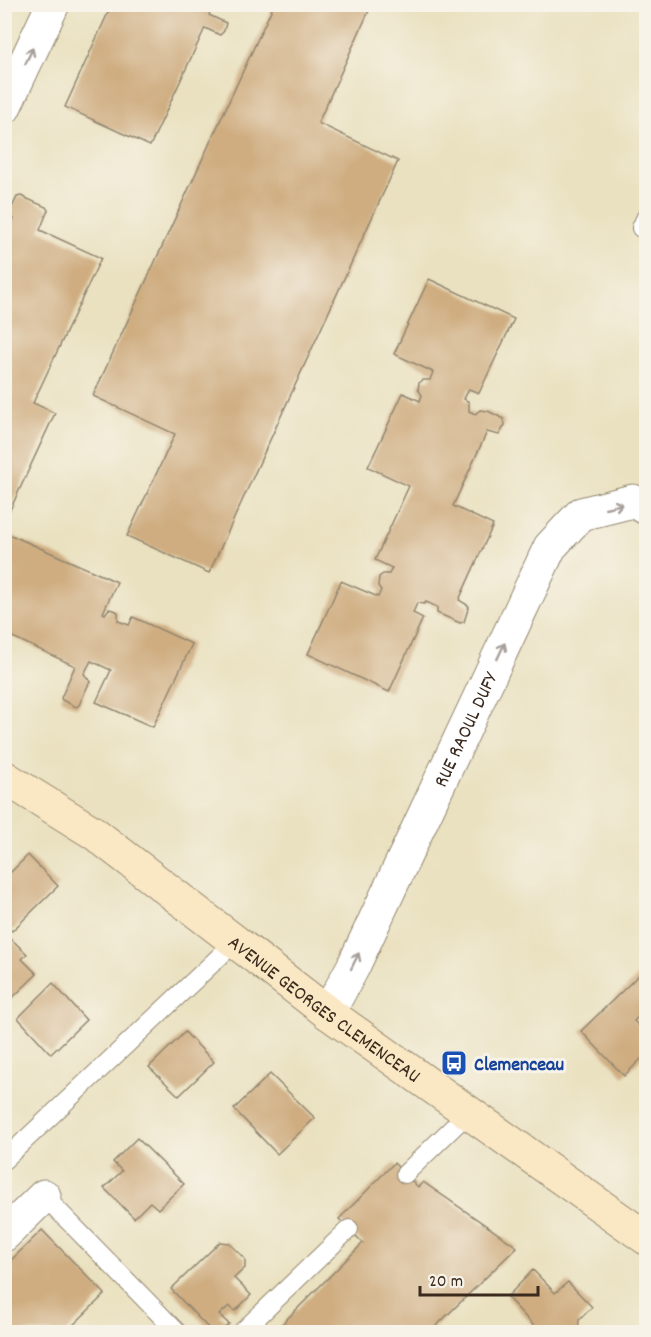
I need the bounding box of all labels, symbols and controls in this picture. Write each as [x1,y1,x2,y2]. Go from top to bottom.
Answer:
one-way arrow [23,48,35,66]
one-way arrow [604,499,623,511]
one-way arrow [496,643,508,661]
street label: RUE RAOUL DUFY [428,668,507,793]
street label: AVENUE GEORGES CLEMENCEAU [221,930,425,1091]
one-way arrow [350,952,362,970]
bus stop icon: Clemenceau [439,1048,469,1078]
place label: Clemenceau [474,1052,564,1080]
scale bar [420,1259,538,1297]
text: 20 m [429,1270,463,1295]

